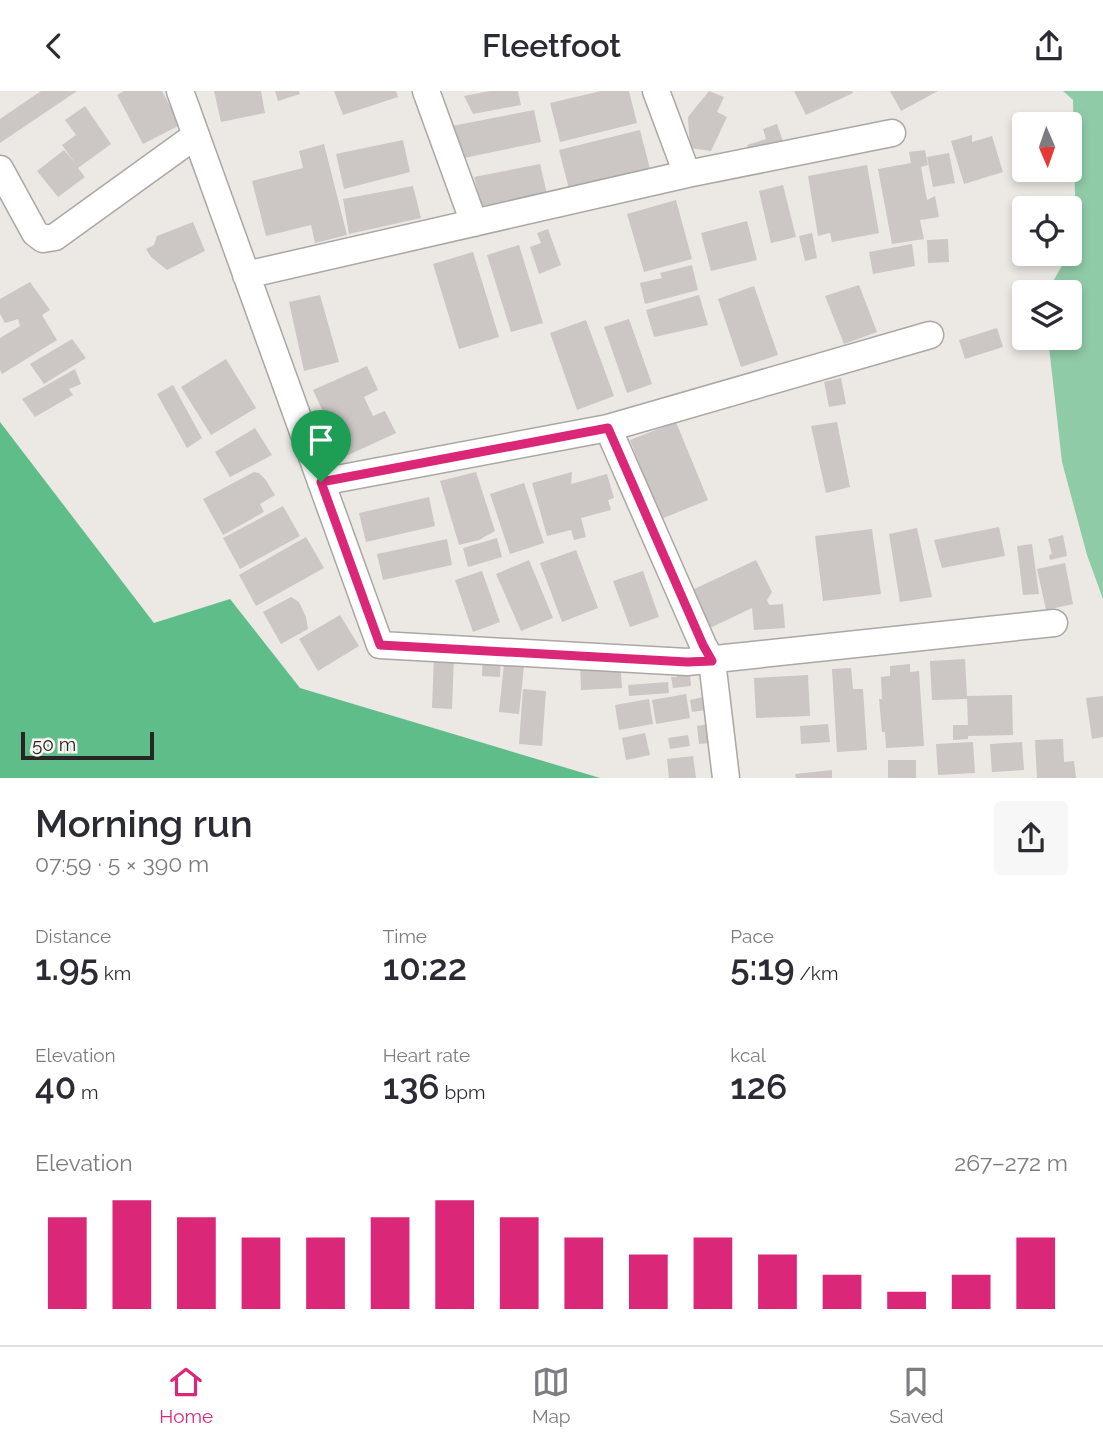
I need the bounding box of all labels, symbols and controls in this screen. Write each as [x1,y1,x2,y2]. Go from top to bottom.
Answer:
icon: back [35,27,73,65]
text: Fleetfoot [482,27,621,64]
icon: share [1030,27,1068,65]
north arrow [1012,112,1082,182]
map controls [1012,112,1082,350]
button: locate [1012,196,1082,266]
button: layers [1012,280,1082,350]
pin [291,410,351,482]
icon: arrive [302,421,340,459]
scale bar [21,729,154,761]
text: 50 m [32,733,76,755]
text: Morning run [35,801,253,846]
button: share [994,801,1068,875]
text: 07:59 · 5 × 390 m [35,850,209,877]
text: Distance [35,925,111,947]
text: Time [383,925,427,947]
text: Pace [730,925,774,947]
text: 1.95 [35,947,99,988]
text: 10:22 [383,947,467,988]
text: 5:19 [730,947,795,988]
text: km [99,962,131,984]
text: /km [795,962,838,984]
text: Elevation [35,1044,116,1066]
text: Heart rate [383,1044,470,1066]
text: kcal [730,1044,766,1066]
text: 40 [35,1066,76,1107]
text: 136 [383,1066,440,1107]
text: 126 [730,1066,787,1107]
text: m [76,1081,99,1103]
text: bpm [440,1081,485,1103]
text: Elevation [35,1149,133,1176]
text: 267–272 m [954,1149,1068,1176]
tab: Home [159,1363,213,1427]
tab: Map [532,1363,571,1427]
tab: Saved [889,1363,944,1427]

